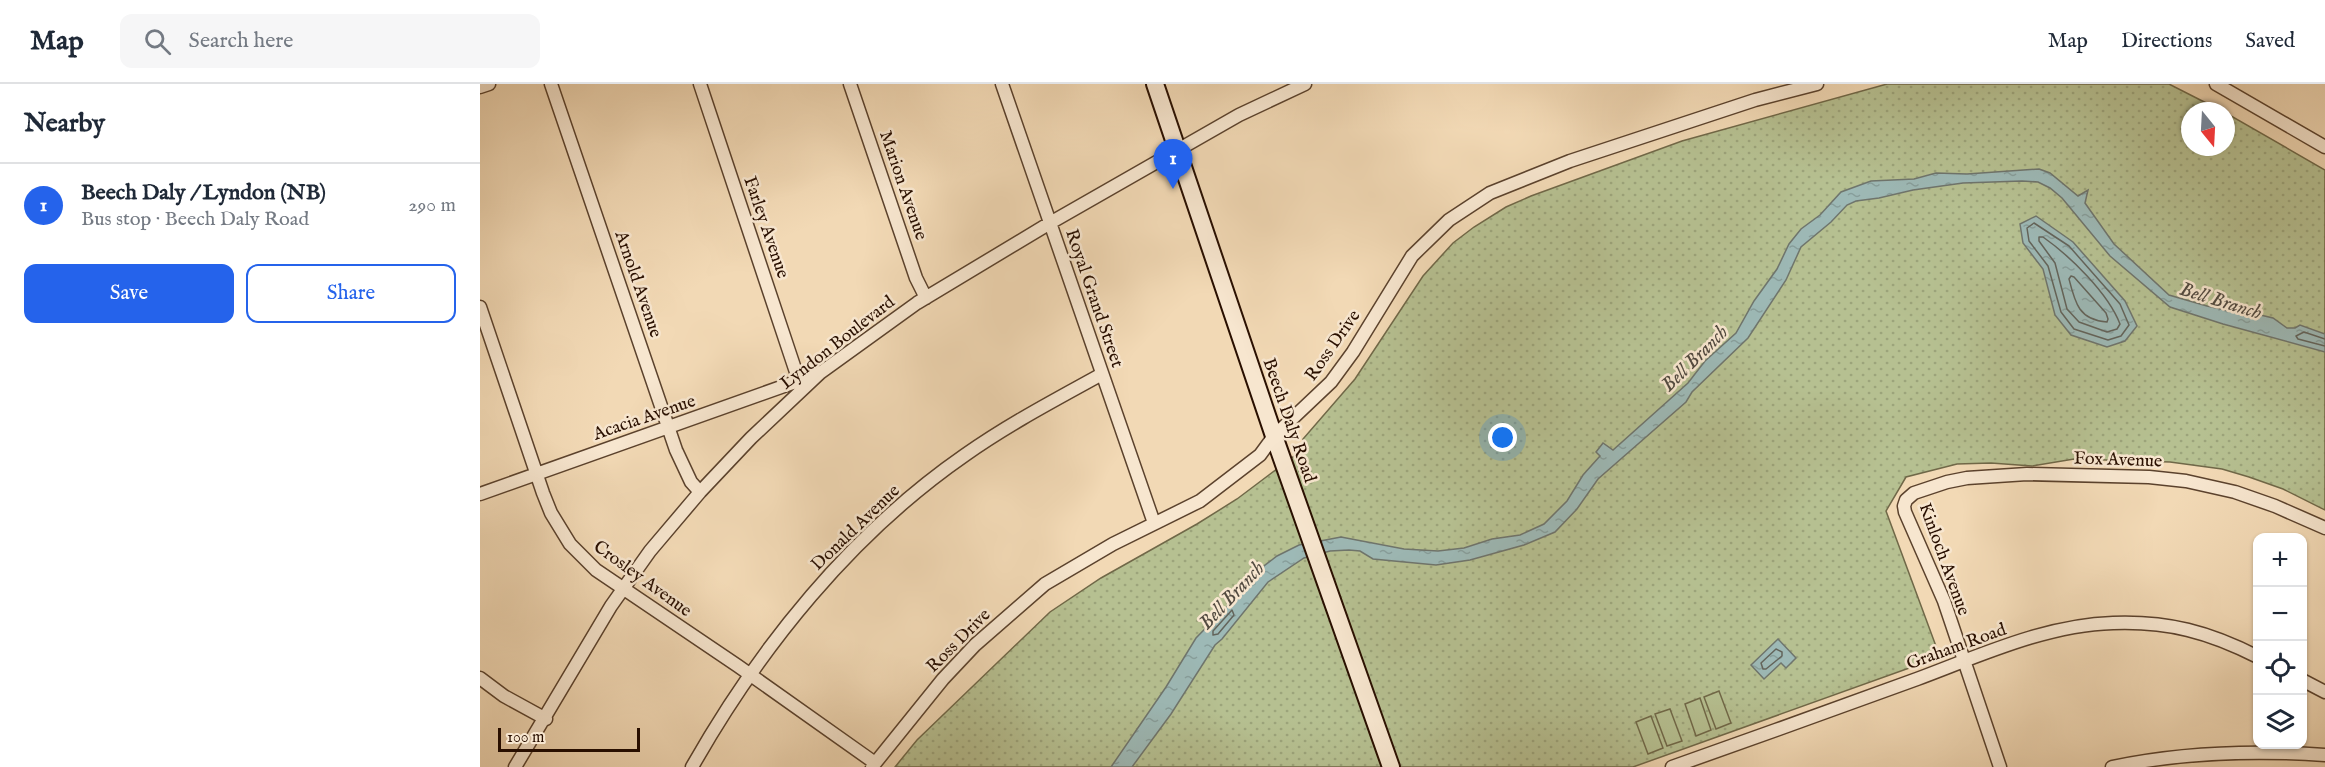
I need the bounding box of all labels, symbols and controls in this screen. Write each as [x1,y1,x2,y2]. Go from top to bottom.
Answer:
search box [120,14,540,68]
text: Map [30,24,84,59]
icon: search [141,25,174,58]
text: Search here [189,27,293,55]
text: Map [2048,28,2088,55]
text: Directions [2121,28,2212,55]
text: Saved [2245,28,2295,55]
north arrow [2181,102,2235,156]
text: Nearby [24,107,105,140]
street label: Marion Avenue [873,128,932,243]
pin: 1 [1154,140,1192,189]
street label: Farley Avenue [737,173,794,282]
text: Beech Daly / Lyndon (NB) [81,179,326,207]
text: 1 [40,193,47,218]
text: 290 m [408,193,456,218]
text: Bus stop · Beech Daly Road [81,207,309,232]
street label: Royal Grand Street [1059,226,1128,371]
street label: Arnold Avenue [608,227,667,341]
button: Save [24,264,234,323]
button: Share [246,264,456,323]
water label: Bell Branch [2177,277,2265,326]
street label: Lyndon Boulevard [776,291,900,395]
street label: Ross Drive [1300,306,1366,386]
water label: Bell Branch [1656,320,1734,398]
street label: Beech Daly Road [1257,355,1321,486]
street label: Acacia Avenue [589,390,699,447]
your location [1488,423,1517,452]
street label: Fox Avenue [2073,447,2163,474]
street label: Donald Avenue [807,480,905,576]
street label: Kinloch Avenue [1913,500,1975,619]
map controls [2253,533,2307,749]
button: + [2253,533,2307,587]
street label: Crosley Avenue [588,536,696,623]
water label: Bell Branch [1194,556,1270,635]
button: − [2253,587,2307,641]
street label: Ross Drive [922,604,996,678]
street label: Graham Road [1903,619,2010,676]
button: locate [2253,641,2307,695]
button: layers [2253,695,2307,749]
scale bar [498,725,640,752]
text: 100 m [507,728,544,748]

